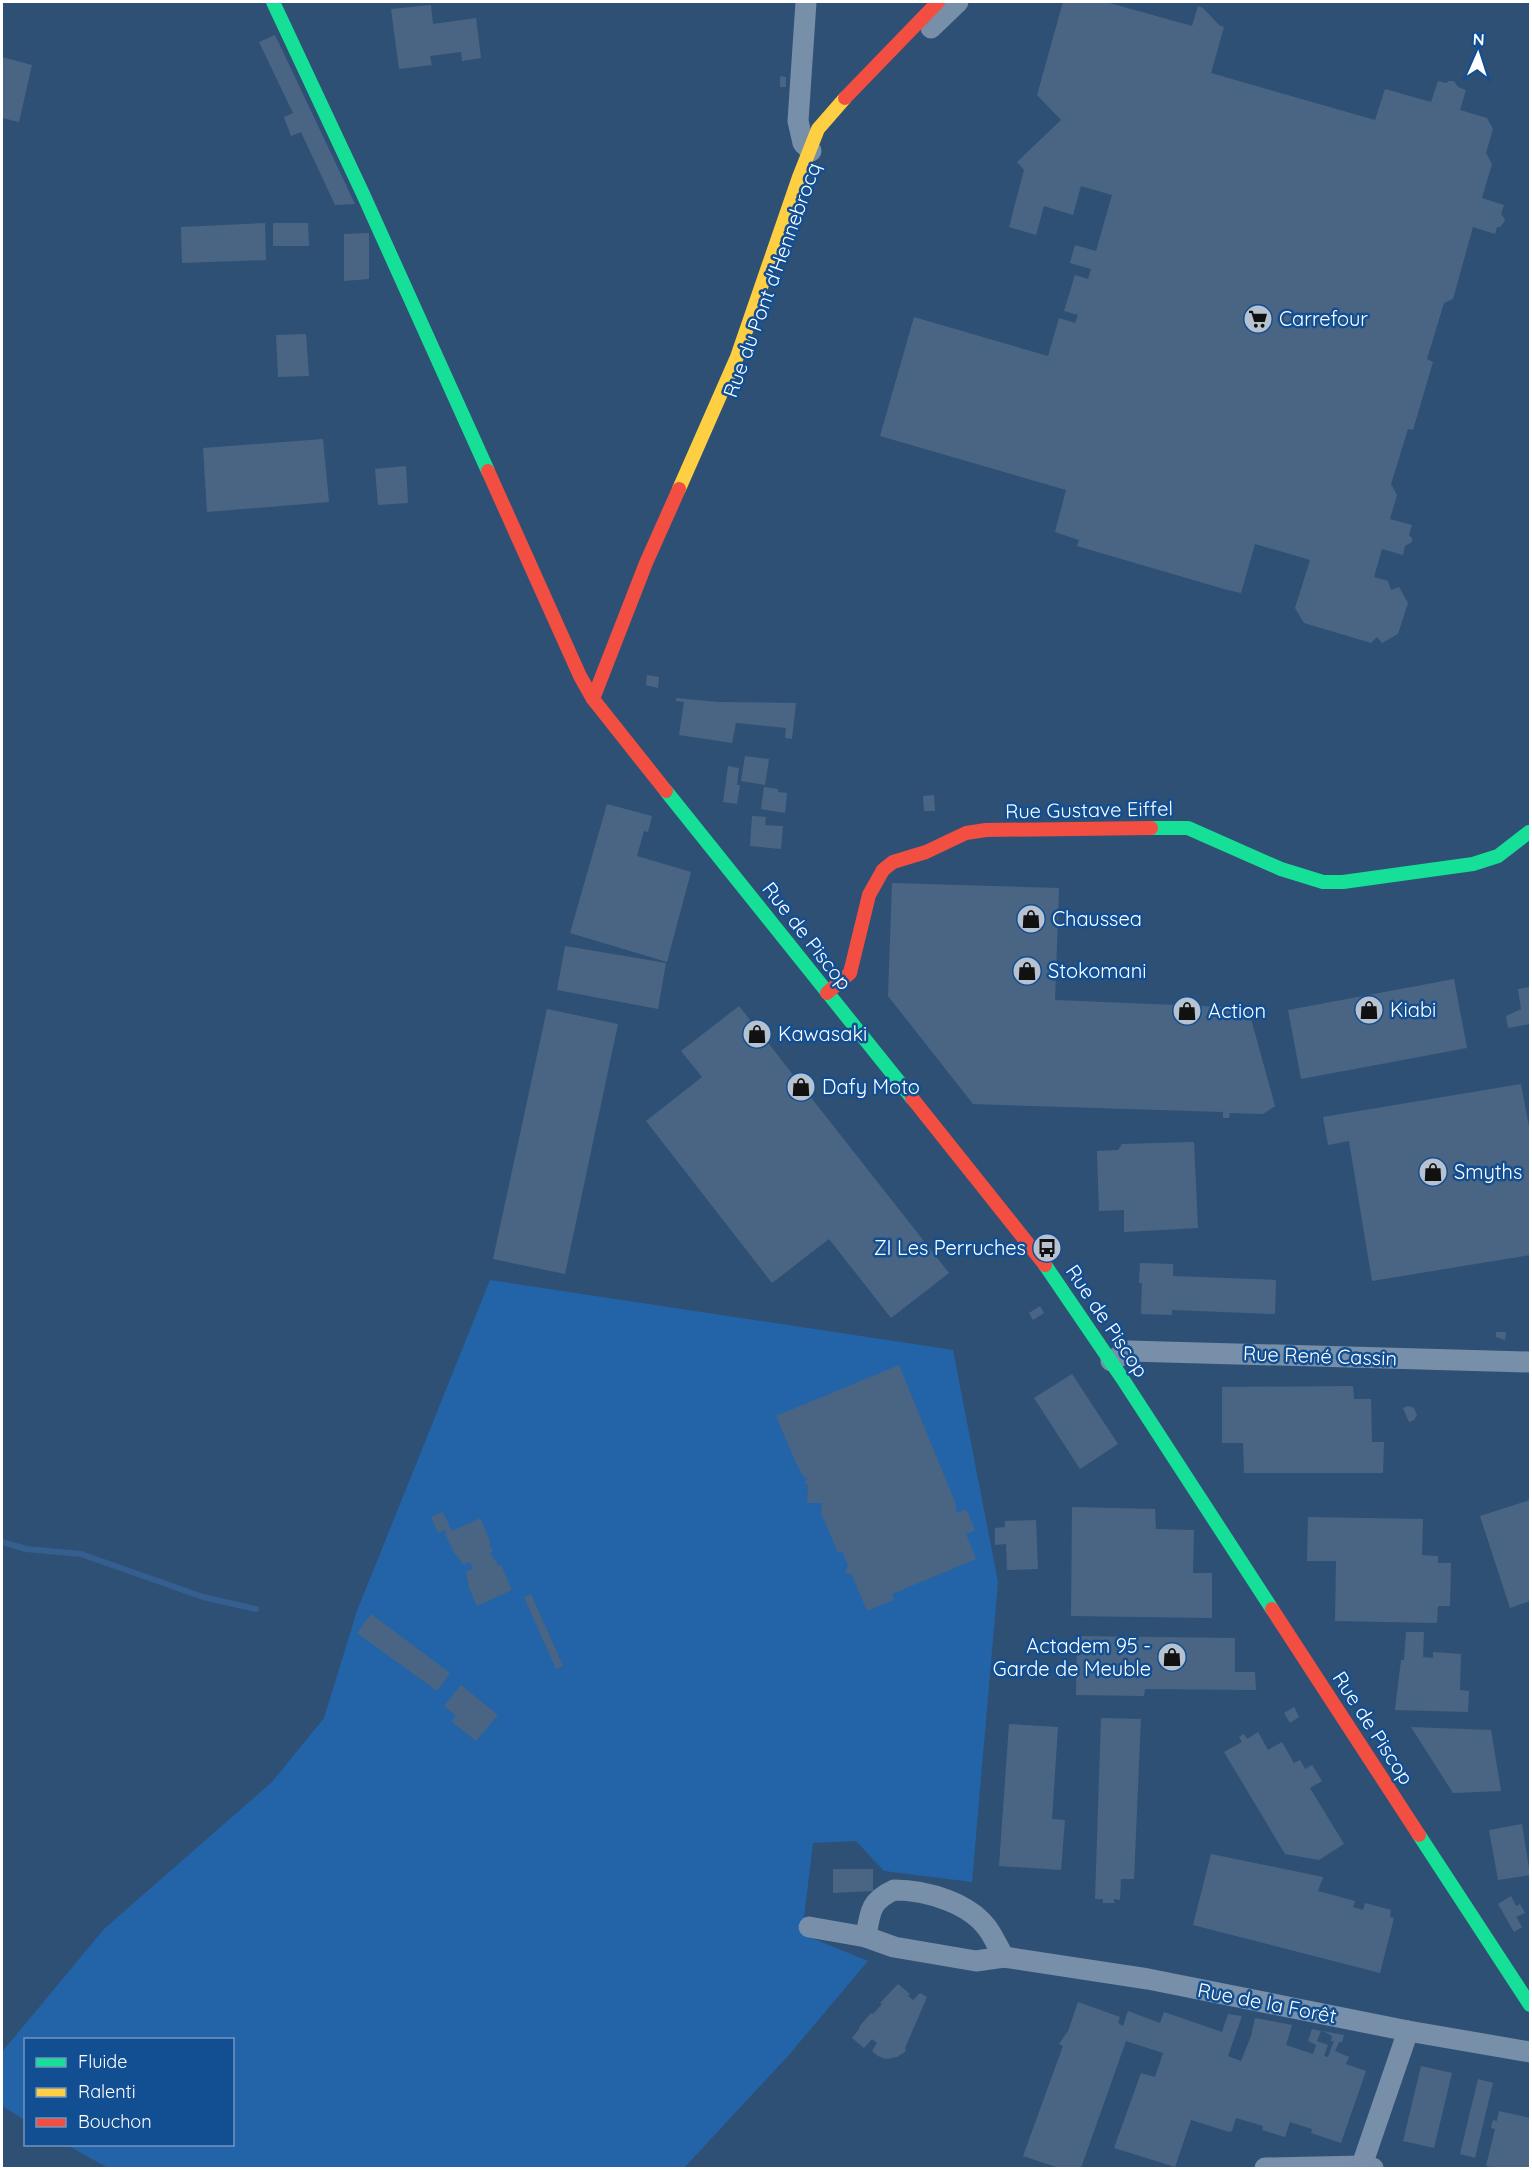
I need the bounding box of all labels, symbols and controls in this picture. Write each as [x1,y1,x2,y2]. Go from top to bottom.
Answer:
north arrow [1448,24,1508,84]
text: N [1472,29,1485,49]
street label: Rue du Pont d'Hennebrocq [717,159,826,401]
supermarket icon: Carrefour [1242,303,1274,335]
place label: Carrefour [1279,306,1368,331]
street label: Rue Gustave Eiffel [1005,796,1173,823]
street label: Rue de Piscop [757,877,857,995]
shop icon: Chaussea [1015,903,1047,935]
place label: Chaussea [1052,906,1142,931]
shop icon: Stokomani [1011,955,1043,987]
place label: Stokomani [1048,958,1147,983]
shop icon: Kiabi [1353,994,1385,1026]
shop icon: Action [1171,995,1203,1027]
place label: Kiabi [1390,997,1436,1022]
place label: Action [1208,998,1266,1023]
shop icon: Kawasaki [741,1018,773,1050]
place label: Kawasaki [778,1021,867,1046]
shop icon: Dafy Moto [785,1071,817,1103]
place label: Dafy Moto [822,1074,920,1099]
shop icon: Smyths [1417,1156,1449,1188]
place label: Smyths [1454,1159,1522,1184]
bus stop icon: ZI Les Perruches [1031,1232,1063,1264]
place label: ZI Les Perruches [874,1235,1026,1260]
street label: Rue de Piscop [1061,1260,1154,1382]
street label: Rue René Cassin [1243,1340,1397,1371]
place label: Actadem 95 - Garde de Meuble [993,1633,1151,1681]
shop icon: Actadem 95 - Garde de Meuble [1156,1641,1188,1673]
street label: Rue de Piscop [1327,1666,1419,1789]
street label: Rue de la Forêt [1196,1977,1339,2028]
legend [24,2038,234,2146]
text: Fluide [78,2050,127,2073]
text: Ralenti [78,2080,136,2103]
text: Bouchon [78,2110,152,2133]

